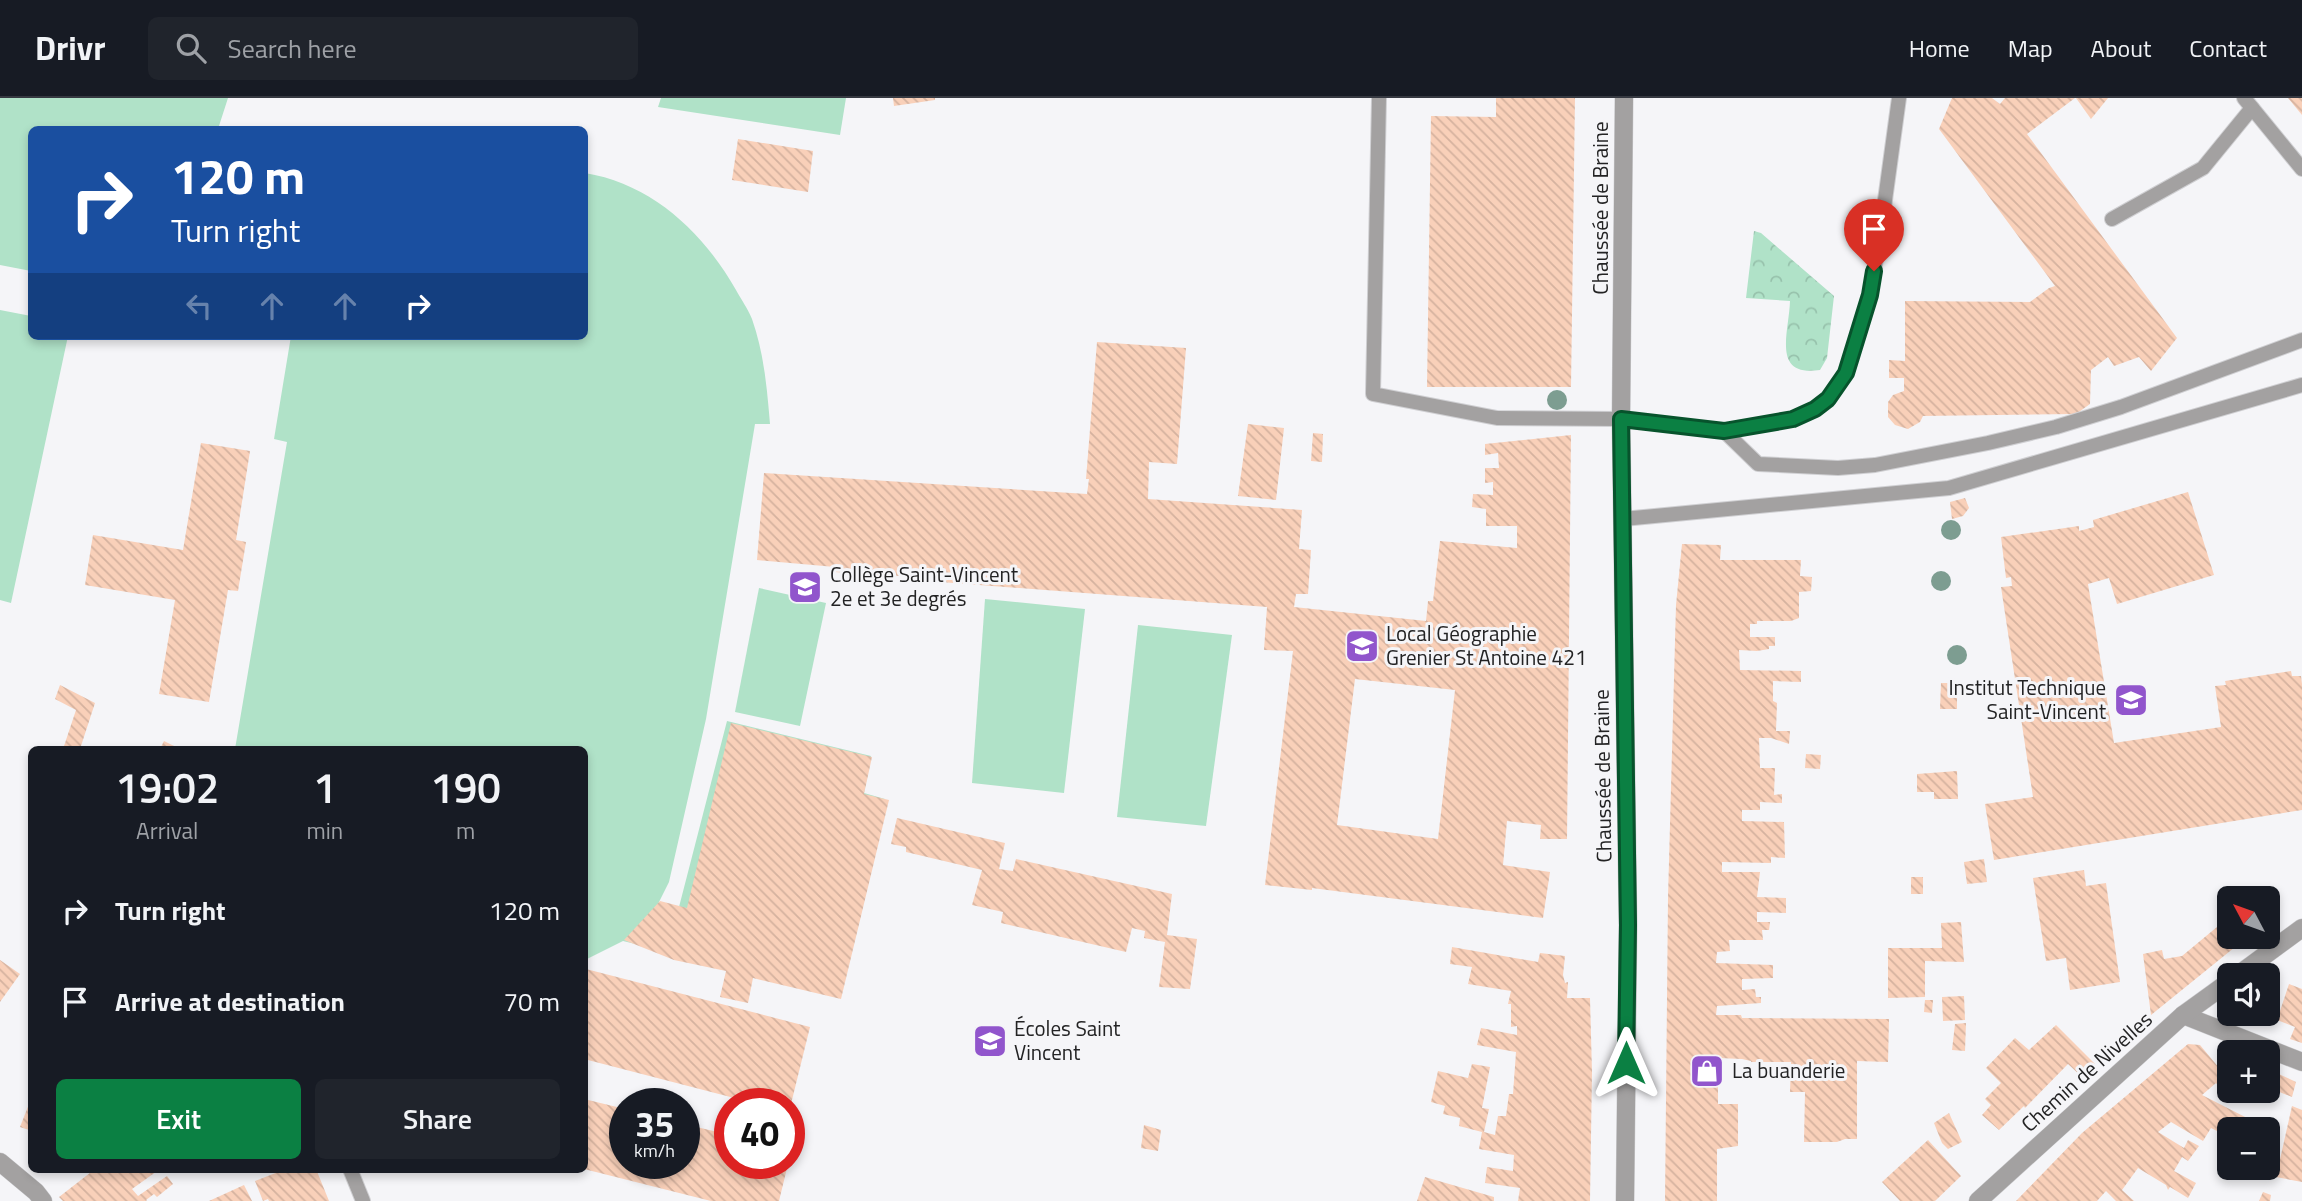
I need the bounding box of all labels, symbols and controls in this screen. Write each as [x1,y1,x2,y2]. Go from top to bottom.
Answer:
search box [148,17,638,80]
text: Drivr [35,23,106,73]
icon: search [172,29,210,67]
text: Search here [228,29,357,68]
text: Home [1909,30,1970,66]
text: Map [2008,30,2053,66]
text: About [2091,30,2151,66]
text: Contact [2189,30,2267,66]
street label: Chaussée de Braine [1584,121,1616,295]
text: 120 m [171,138,305,213]
icon: right [56,154,147,245]
pin [1844,199,1904,271]
text: Turn right [171,206,300,254]
icon: arrive [1855,210,1893,248]
icon: left [180,287,218,325]
icon: ahead [253,287,291,325]
icon: ahead [326,287,364,325]
icon: right [399,287,437,325]
place label: Collège Saint-Vincent 2e et 3e degrés [830,558,1019,614]
school or university icon: Collège Saint-Vincent 2e et 3e degrés [786,568,824,606]
place label: Local Géographie Grenier St Antoine 421 [1386,617,1587,673]
school or university icon: Local Géographie Grenier St Antoine 421 [1343,627,1381,665]
place label: Institut Technique Saint-Vincent [1948,671,2107,727]
school or university icon: Institut Technique Saint-Vincent [2112,681,2150,719]
street label: Chaussée de Braine [1584,689,1620,863]
text: 19:02 [115,755,219,819]
text: 1 [313,755,337,819]
text: 190 [430,755,501,819]
text: Arrival [136,813,198,848]
text: min [306,813,343,848]
text: m [456,813,475,848]
north arrow [2217,886,2280,948]
map controls [2217,886,2280,1180]
text: Turn right [115,891,226,930]
text: 120 m [489,891,560,930]
icon: right [56,892,94,930]
button: sound [2217,963,2280,1026]
text: Arrive at destination [115,982,345,1021]
text: 70 m [503,982,560,1021]
icon: arrive [56,983,94,1021]
street label: Chemin de Nivelles [2014,1003,2159,1139]
place label: Écoles Saint Vincent [1014,1012,1121,1068]
school or university icon: Écoles Saint Vincent [971,1022,1009,1060]
position arrow [1589,1026,1663,1100]
button: + [2217,1040,2280,1103]
shop icon: La buanderie [1688,1052,1726,1090]
place label: La buanderie [1732,1054,1845,1086]
button: Exit [56,1079,301,1159]
button: Share [315,1079,560,1159]
speed limit sign: 40 [714,1088,805,1179]
text: 35 [635,1097,674,1151]
button: − [2217,1117,2280,1180]
text: km/h [634,1137,675,1164]

